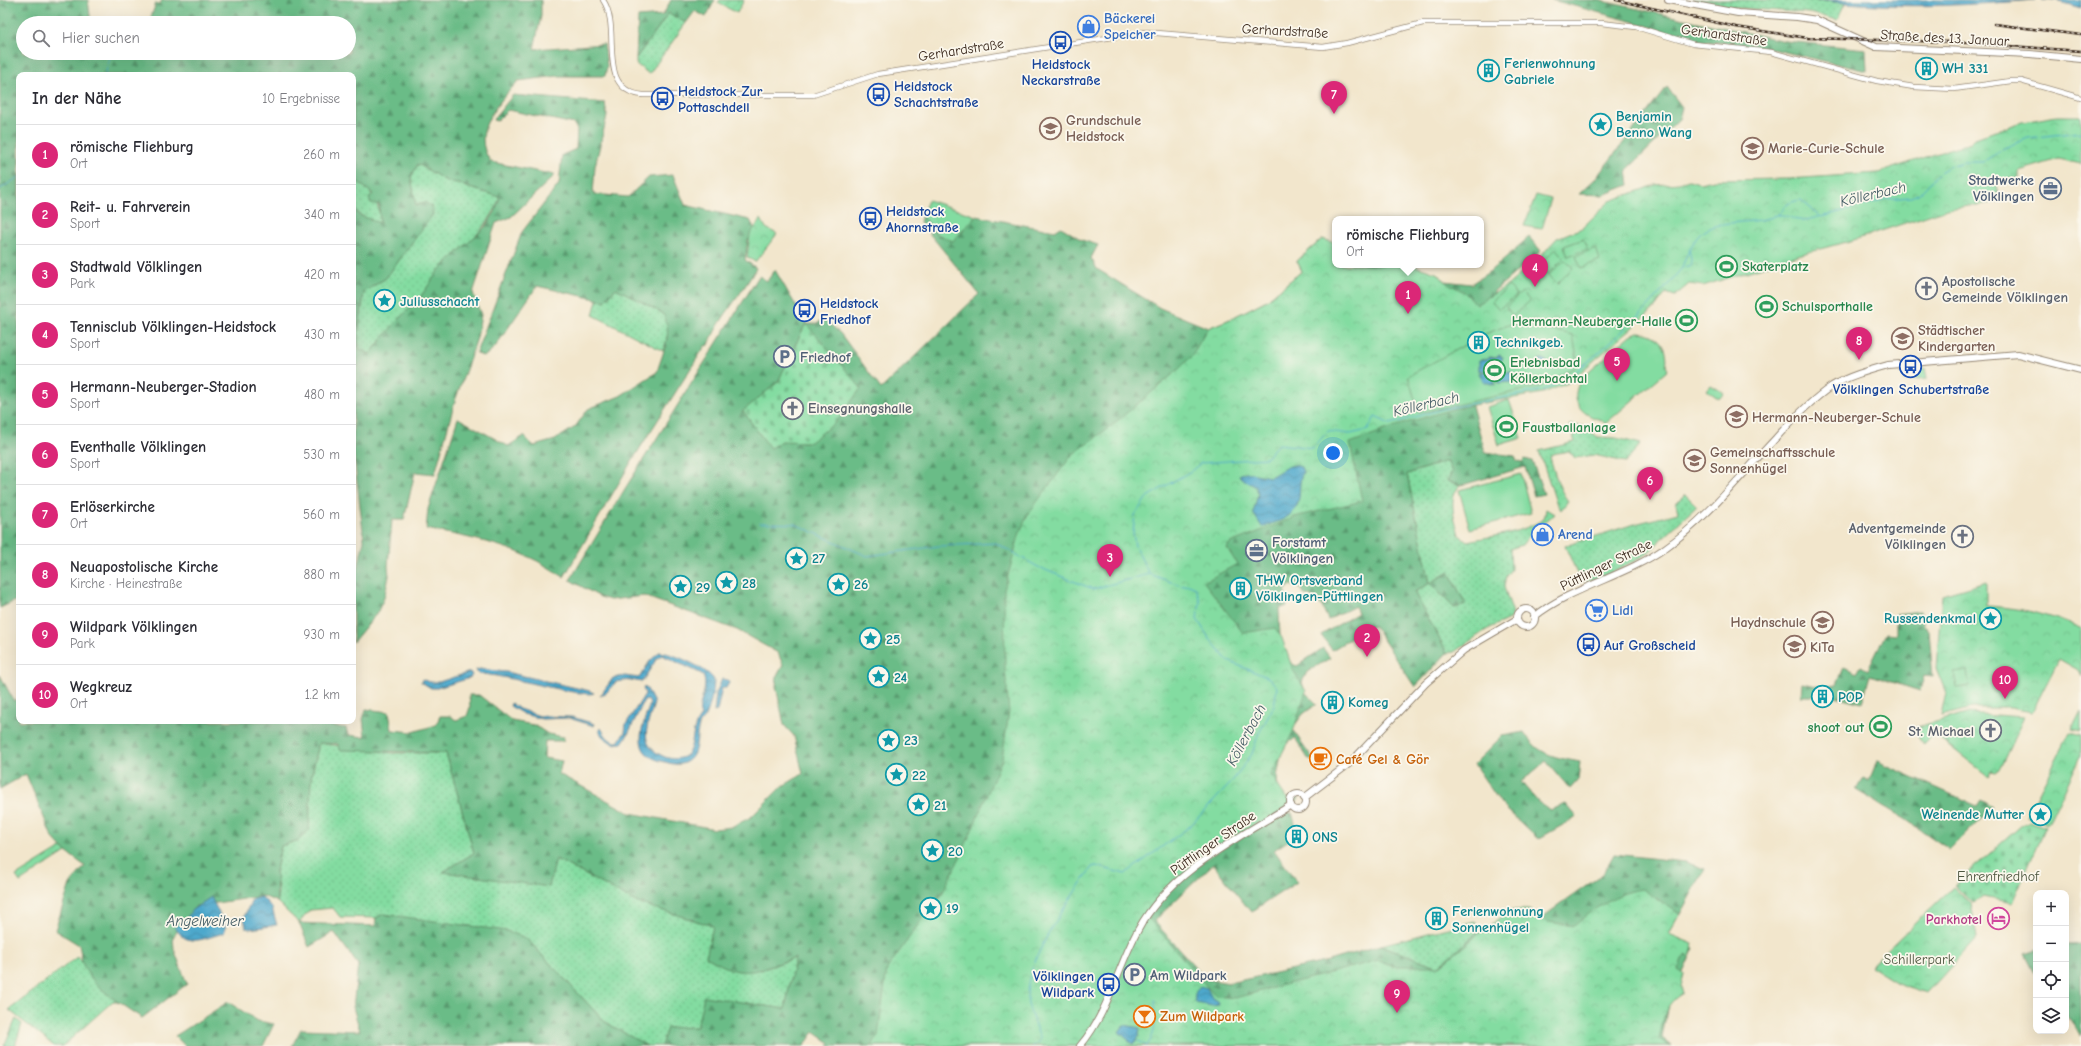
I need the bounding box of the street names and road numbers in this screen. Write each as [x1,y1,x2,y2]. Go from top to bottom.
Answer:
street label: Gerhardstraße [1241,20,1329,42]
street label: Gerhardstraße [1680,21,1768,49]
street label: Straße des 13. Januar [1880,26,2010,50]
street label: Gerhardstraße [917,35,1005,65]
street label: Püttlinger Straße [1557,535,1655,595]
street label: Püttlinger Straße [1167,807,1259,879]

